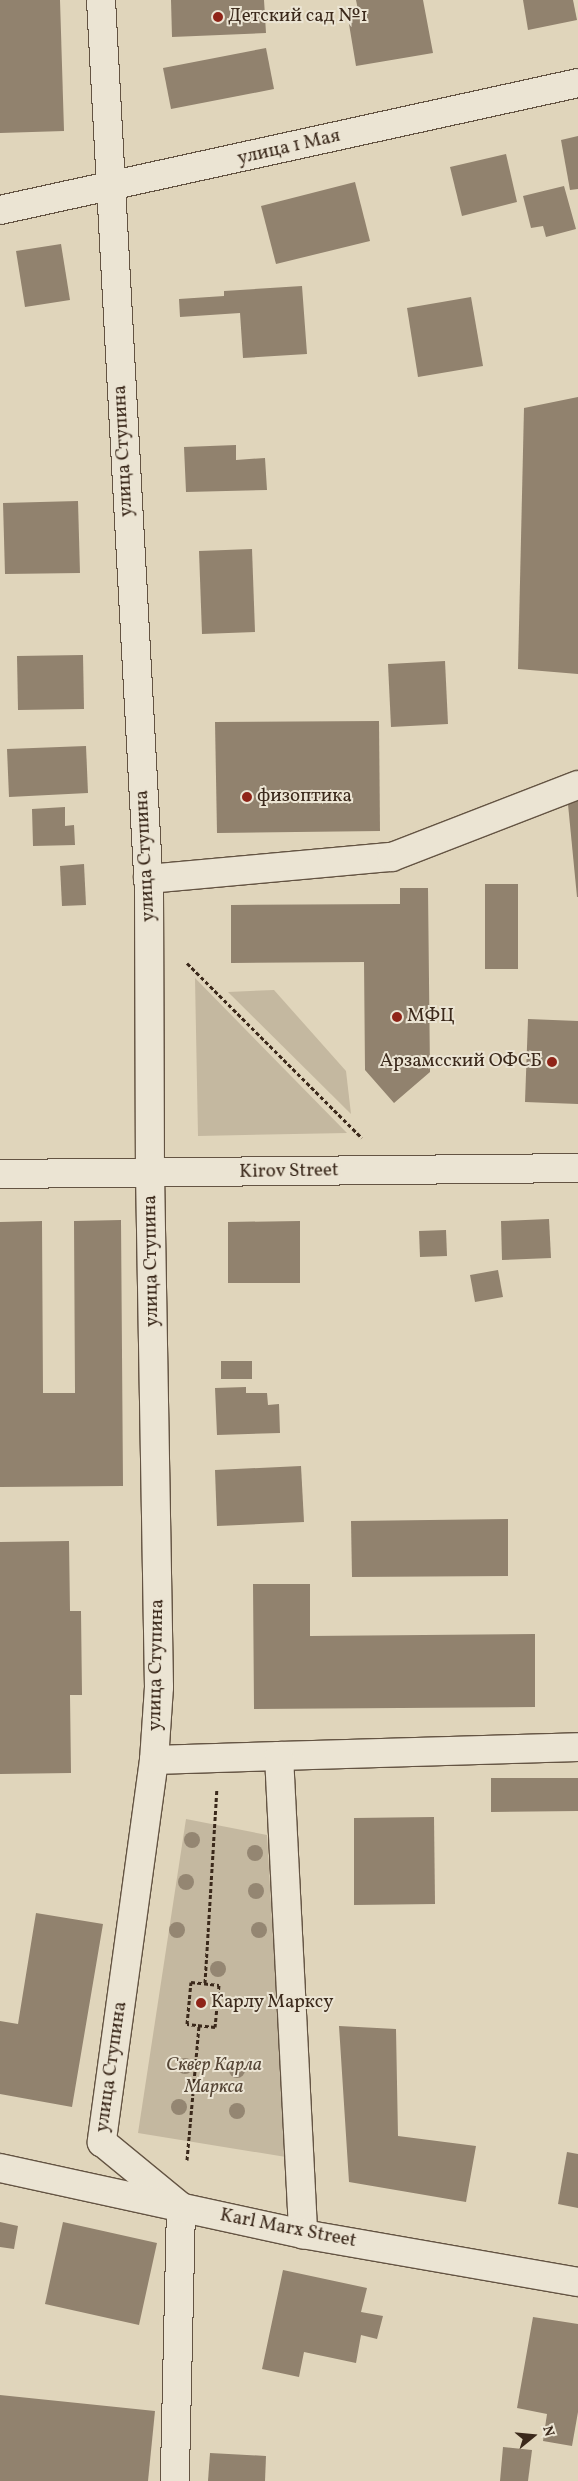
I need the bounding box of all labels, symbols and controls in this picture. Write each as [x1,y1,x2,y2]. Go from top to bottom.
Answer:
place label: Детский сад №1 [228,6,368,28]
marker: Детский сад №1 [212,11,224,23]
street label: улица 1 Мая [235,125,343,171]
street label: улица Ступина [109,385,139,517]
place label: физоптика [257,786,352,808]
street label: улица Ступина [131,790,161,922]
marker: физоптика [241,791,253,803]
place label: МФЦ [407,1006,455,1028]
marker: МФЦ [391,1011,403,1023]
place label: Арзамсский ОФСБ [380,1051,542,1073]
marker: Арзамсский ОФСБ [546,1056,558,1068]
street label: Kirov Street [239,1160,339,1184]
street label: улица Ступина [139,1195,165,1327]
street label: улица Ступина [144,1599,170,1731]
place label: Карлу Марксу [211,1992,334,2014]
marker: Карлу Марксу [195,1997,207,2009]
street label: улица Ступина [92,2000,132,2134]
park label: Сквер Карла Маркса [166,2055,262,2099]
street label: Karl Marx Street [218,2205,358,2253]
north arrow [508,2411,558,2461]
text: N [537,2424,558,2439]

